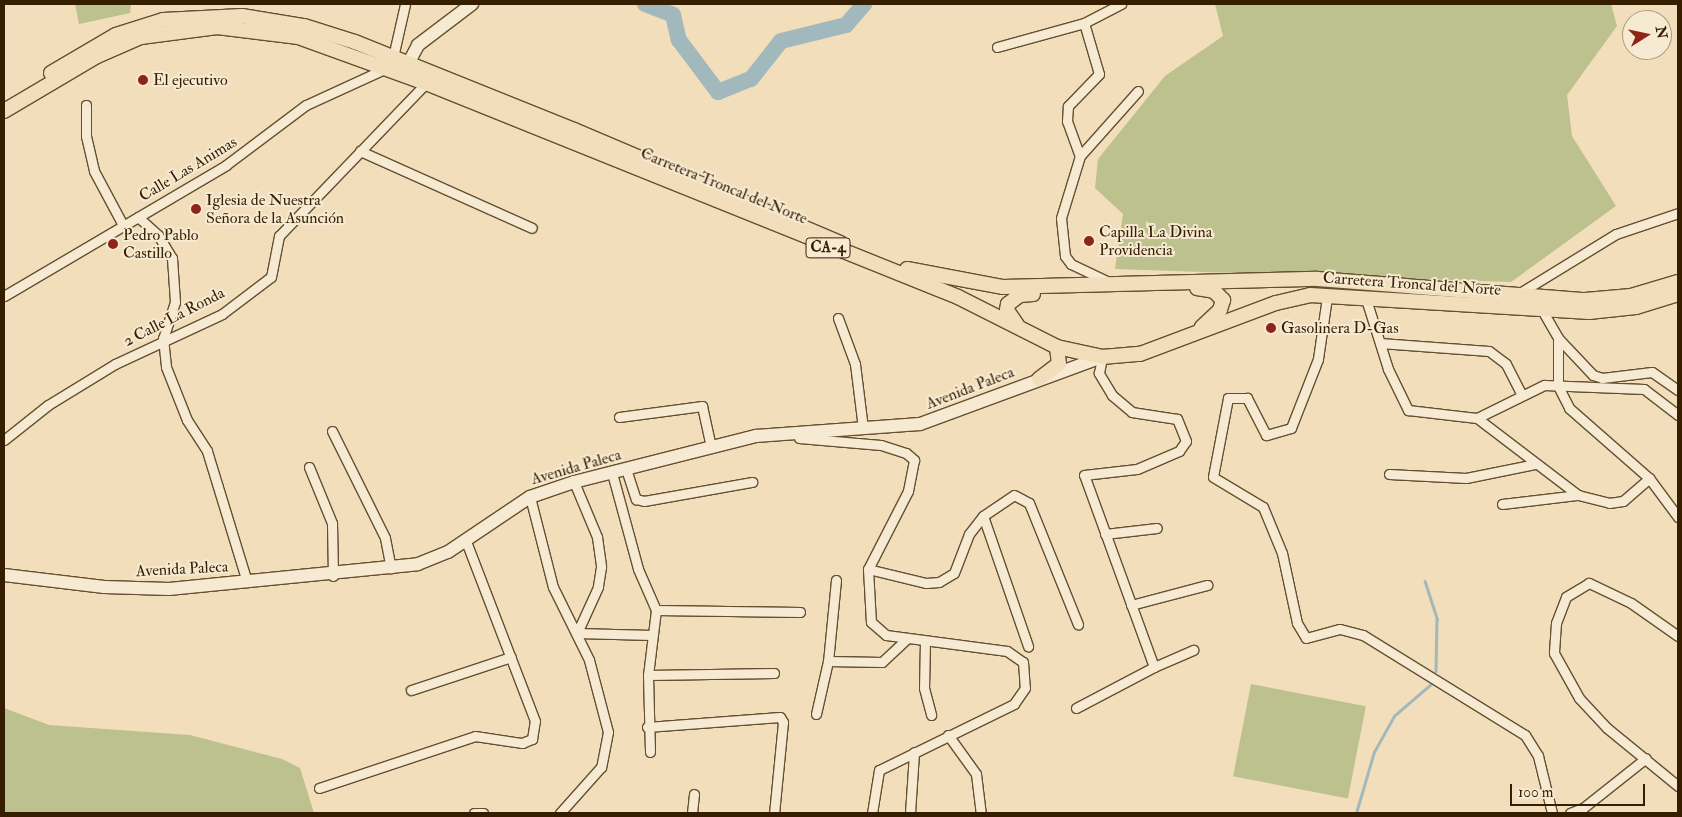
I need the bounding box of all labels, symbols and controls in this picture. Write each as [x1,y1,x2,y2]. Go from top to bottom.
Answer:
north arrow [1622,10,1672,60]
text: N [1652,25,1671,40]
place label: El ejecutivo [153,70,228,90]
marker: El ejecutivo [137,74,149,86]
street label: Calle Las Animas [136,132,240,206]
street label: Carretera Troncal del Norte [638,144,810,228]
place label: Iglesia de Nuestra Señora de la Asunción [206,190,344,228]
marker: Iglesia de Nuestra Señora de la Asunción [190,203,202,215]
place label: Capilla La Divina Providencia [1099,222,1212,260]
place label: Pedro Pablo Castillo [123,225,199,263]
marker: Capilla La Divina Providencia [1083,235,1095,247]
road number: CA-4 [806,236,850,260]
marker: Pedro Pablo Castillo [107,238,119,250]
street label: Carretera Troncal del Norte [1322,268,1502,300]
street label: 2 Calle La Ronda [120,283,228,351]
place label: Gasolinera D-Gas [1281,318,1399,338]
marker: Gasolinera D-Gas [1265,322,1277,334]
street label: Avenida Paleca [923,362,1017,414]
street label: Avenida Paleca [529,445,623,489]
street label: Avenida Paleca [135,557,229,581]
scale bar [1512,774,1647,806]
text: 100 m [1518,783,1553,802]

